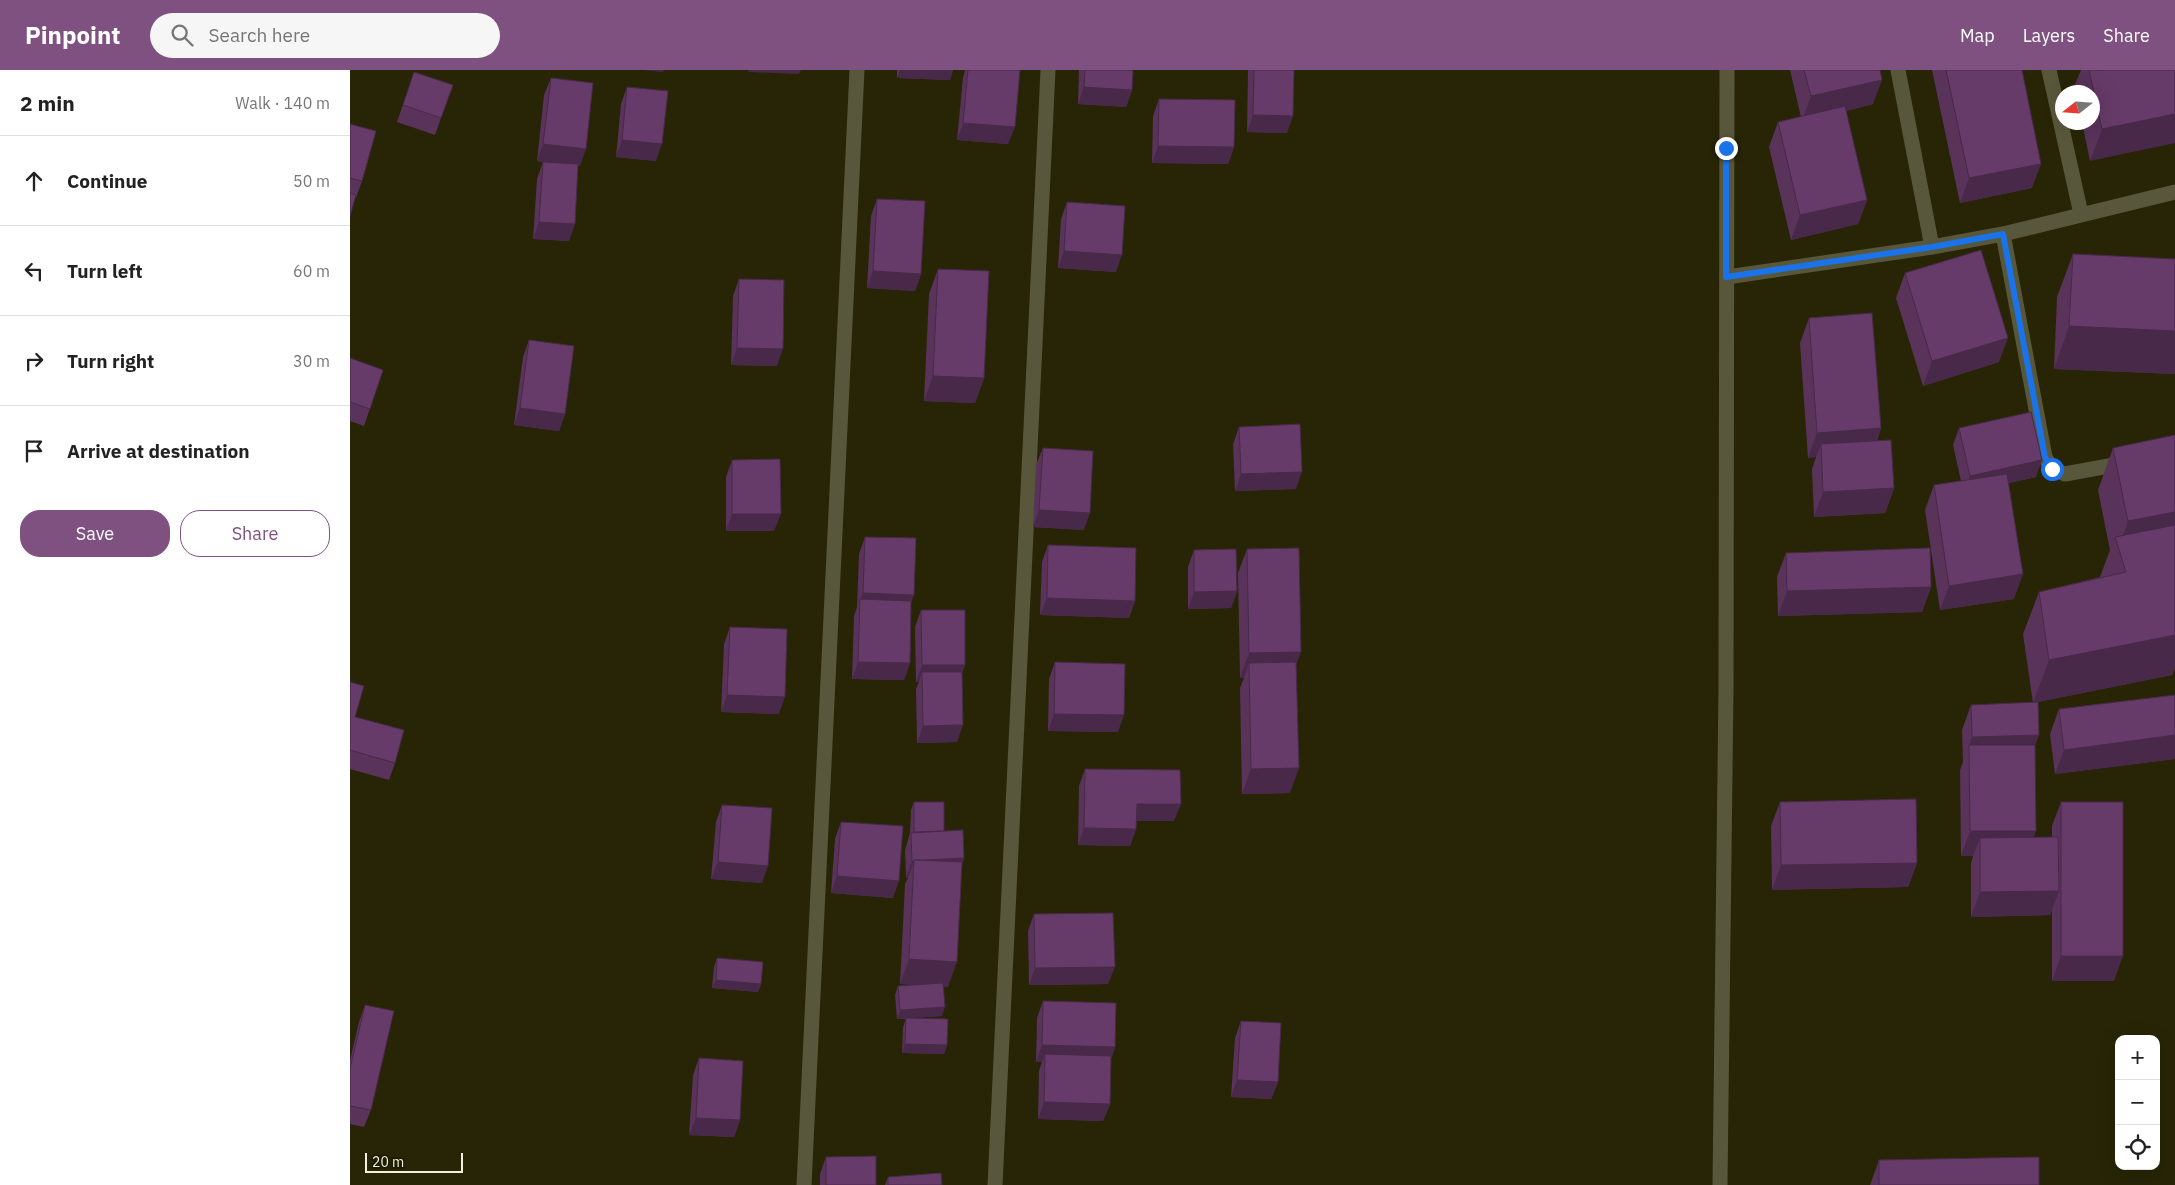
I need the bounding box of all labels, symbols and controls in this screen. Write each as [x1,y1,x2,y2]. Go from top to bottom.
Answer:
search box [150,13,500,58]
text: Pinpoint [25,19,120,51]
icon: search [168,21,196,49]
text: Search here [208,23,310,47]
text: Map [1960,24,1995,47]
text: Layers [2023,24,2075,47]
text: Share [2103,24,2150,47]
north arrow [2055,85,2100,130]
text: 2 min [20,89,75,117]
text: Walk · 140 m [235,93,330,113]
route end [1715,137,1738,160]
icon: ahead [20,167,48,195]
text: Continue [67,169,147,193]
text: 50 m [293,171,330,191]
icon: left [20,257,48,285]
text: Turn left [67,259,143,283]
text: 60 m [293,261,330,281]
icon: right [20,347,48,375]
text: Turn right [67,349,154,373]
text: 30 m [293,351,330,371]
icon: arrive [20,437,48,465]
text: Arrive at destination [67,439,250,463]
route start [2041,458,2064,481]
button: Save [20,510,170,557]
button: Share [180,510,330,557]
map controls [2115,1035,2160,1170]
button: + [2115,1035,2160,1080]
button: − [2115,1080,2160,1125]
button: locate [2115,1125,2160,1170]
scale bar [365,1150,462,1173]
text: 20 m [372,1153,404,1171]

